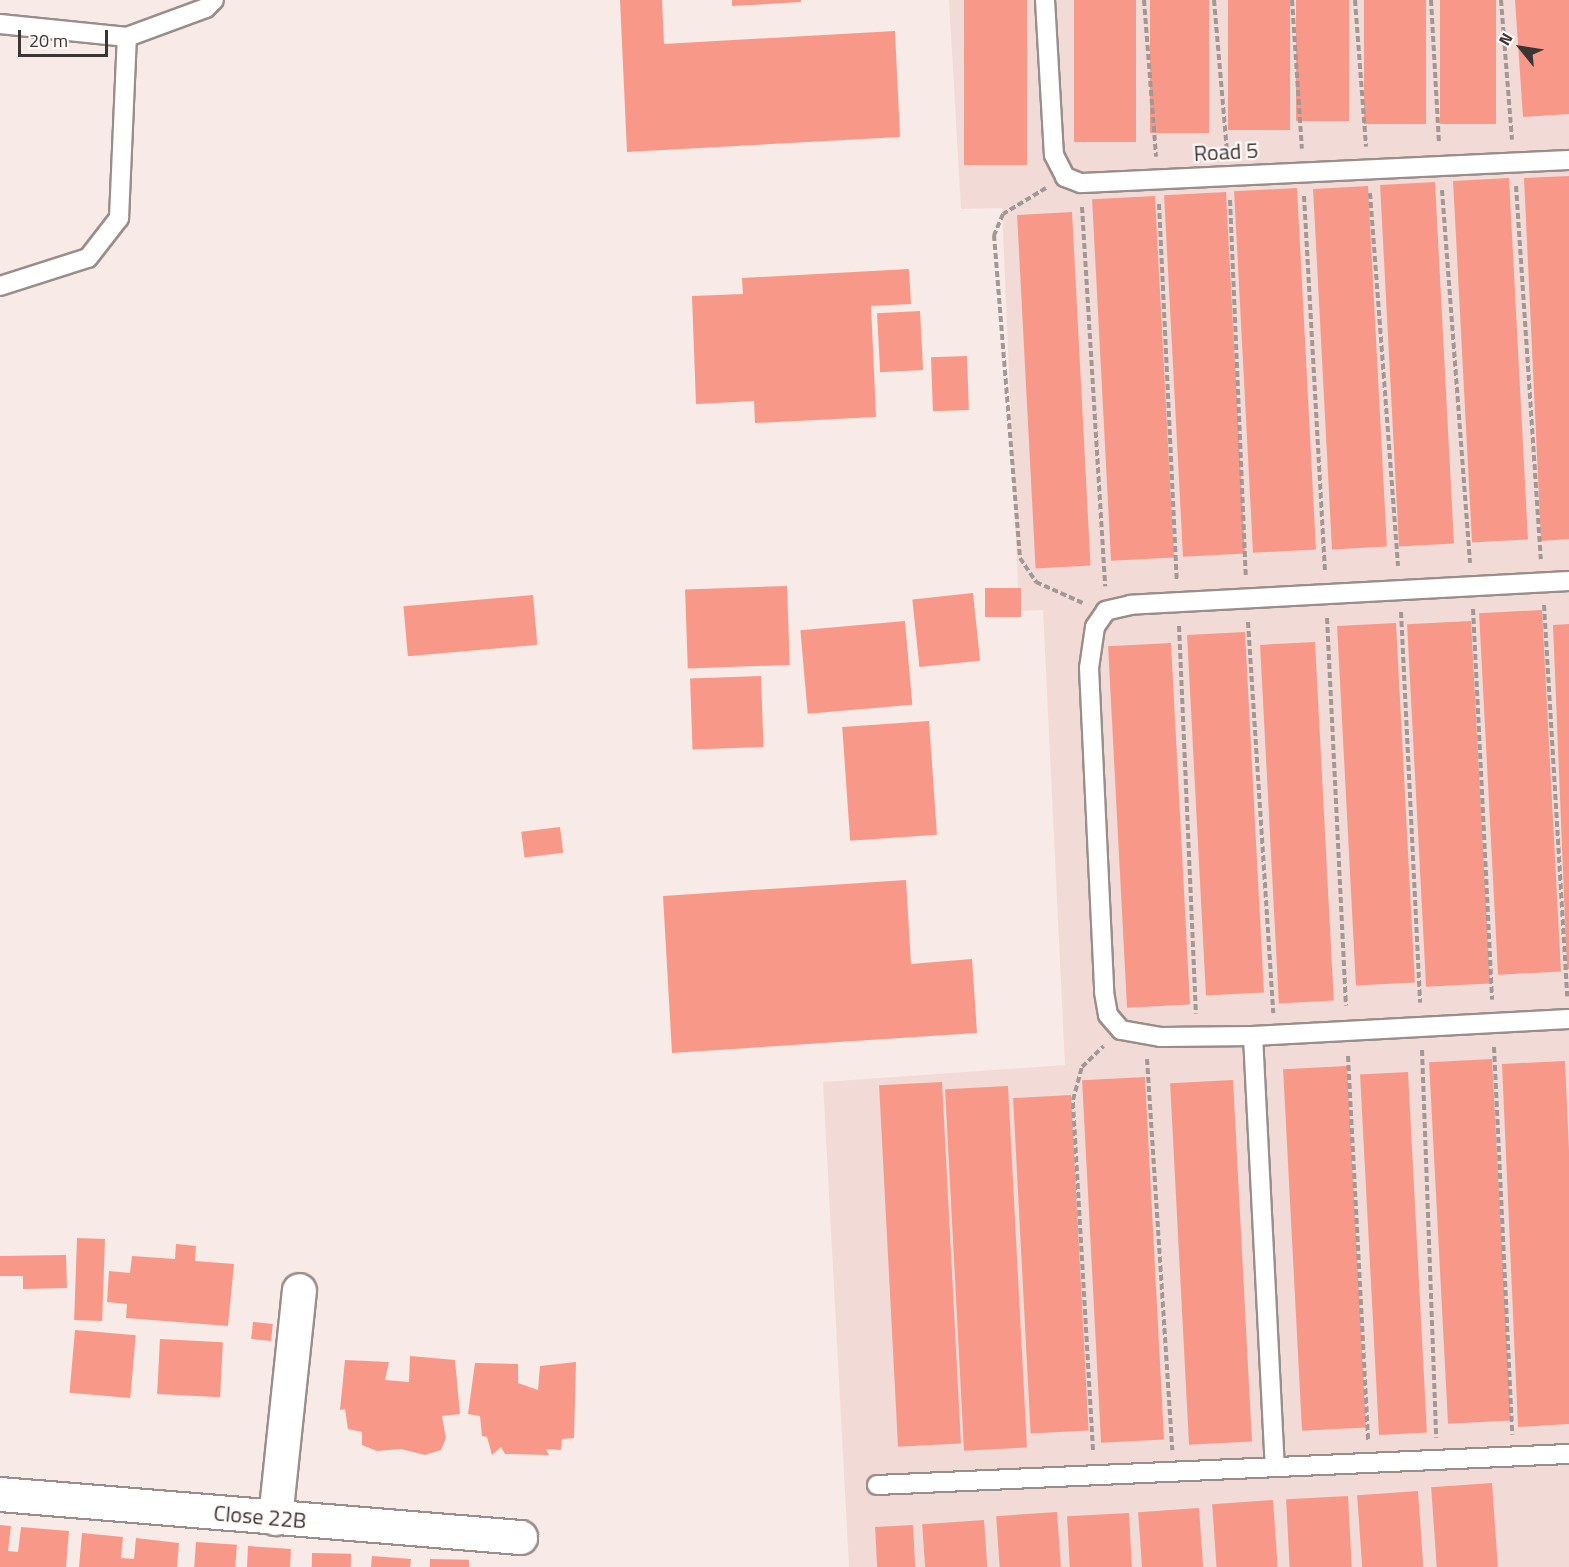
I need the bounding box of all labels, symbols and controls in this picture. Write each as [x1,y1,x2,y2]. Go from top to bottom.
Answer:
scale bar [21,18,111,56]
north arrow [1491,18,1551,78]
text: 20 m [29,27,68,54]
text: N [1492,28,1519,50]
street label: Road 5 [1193,137,1259,167]
street label: Close 22B [213,1500,307,1534]

